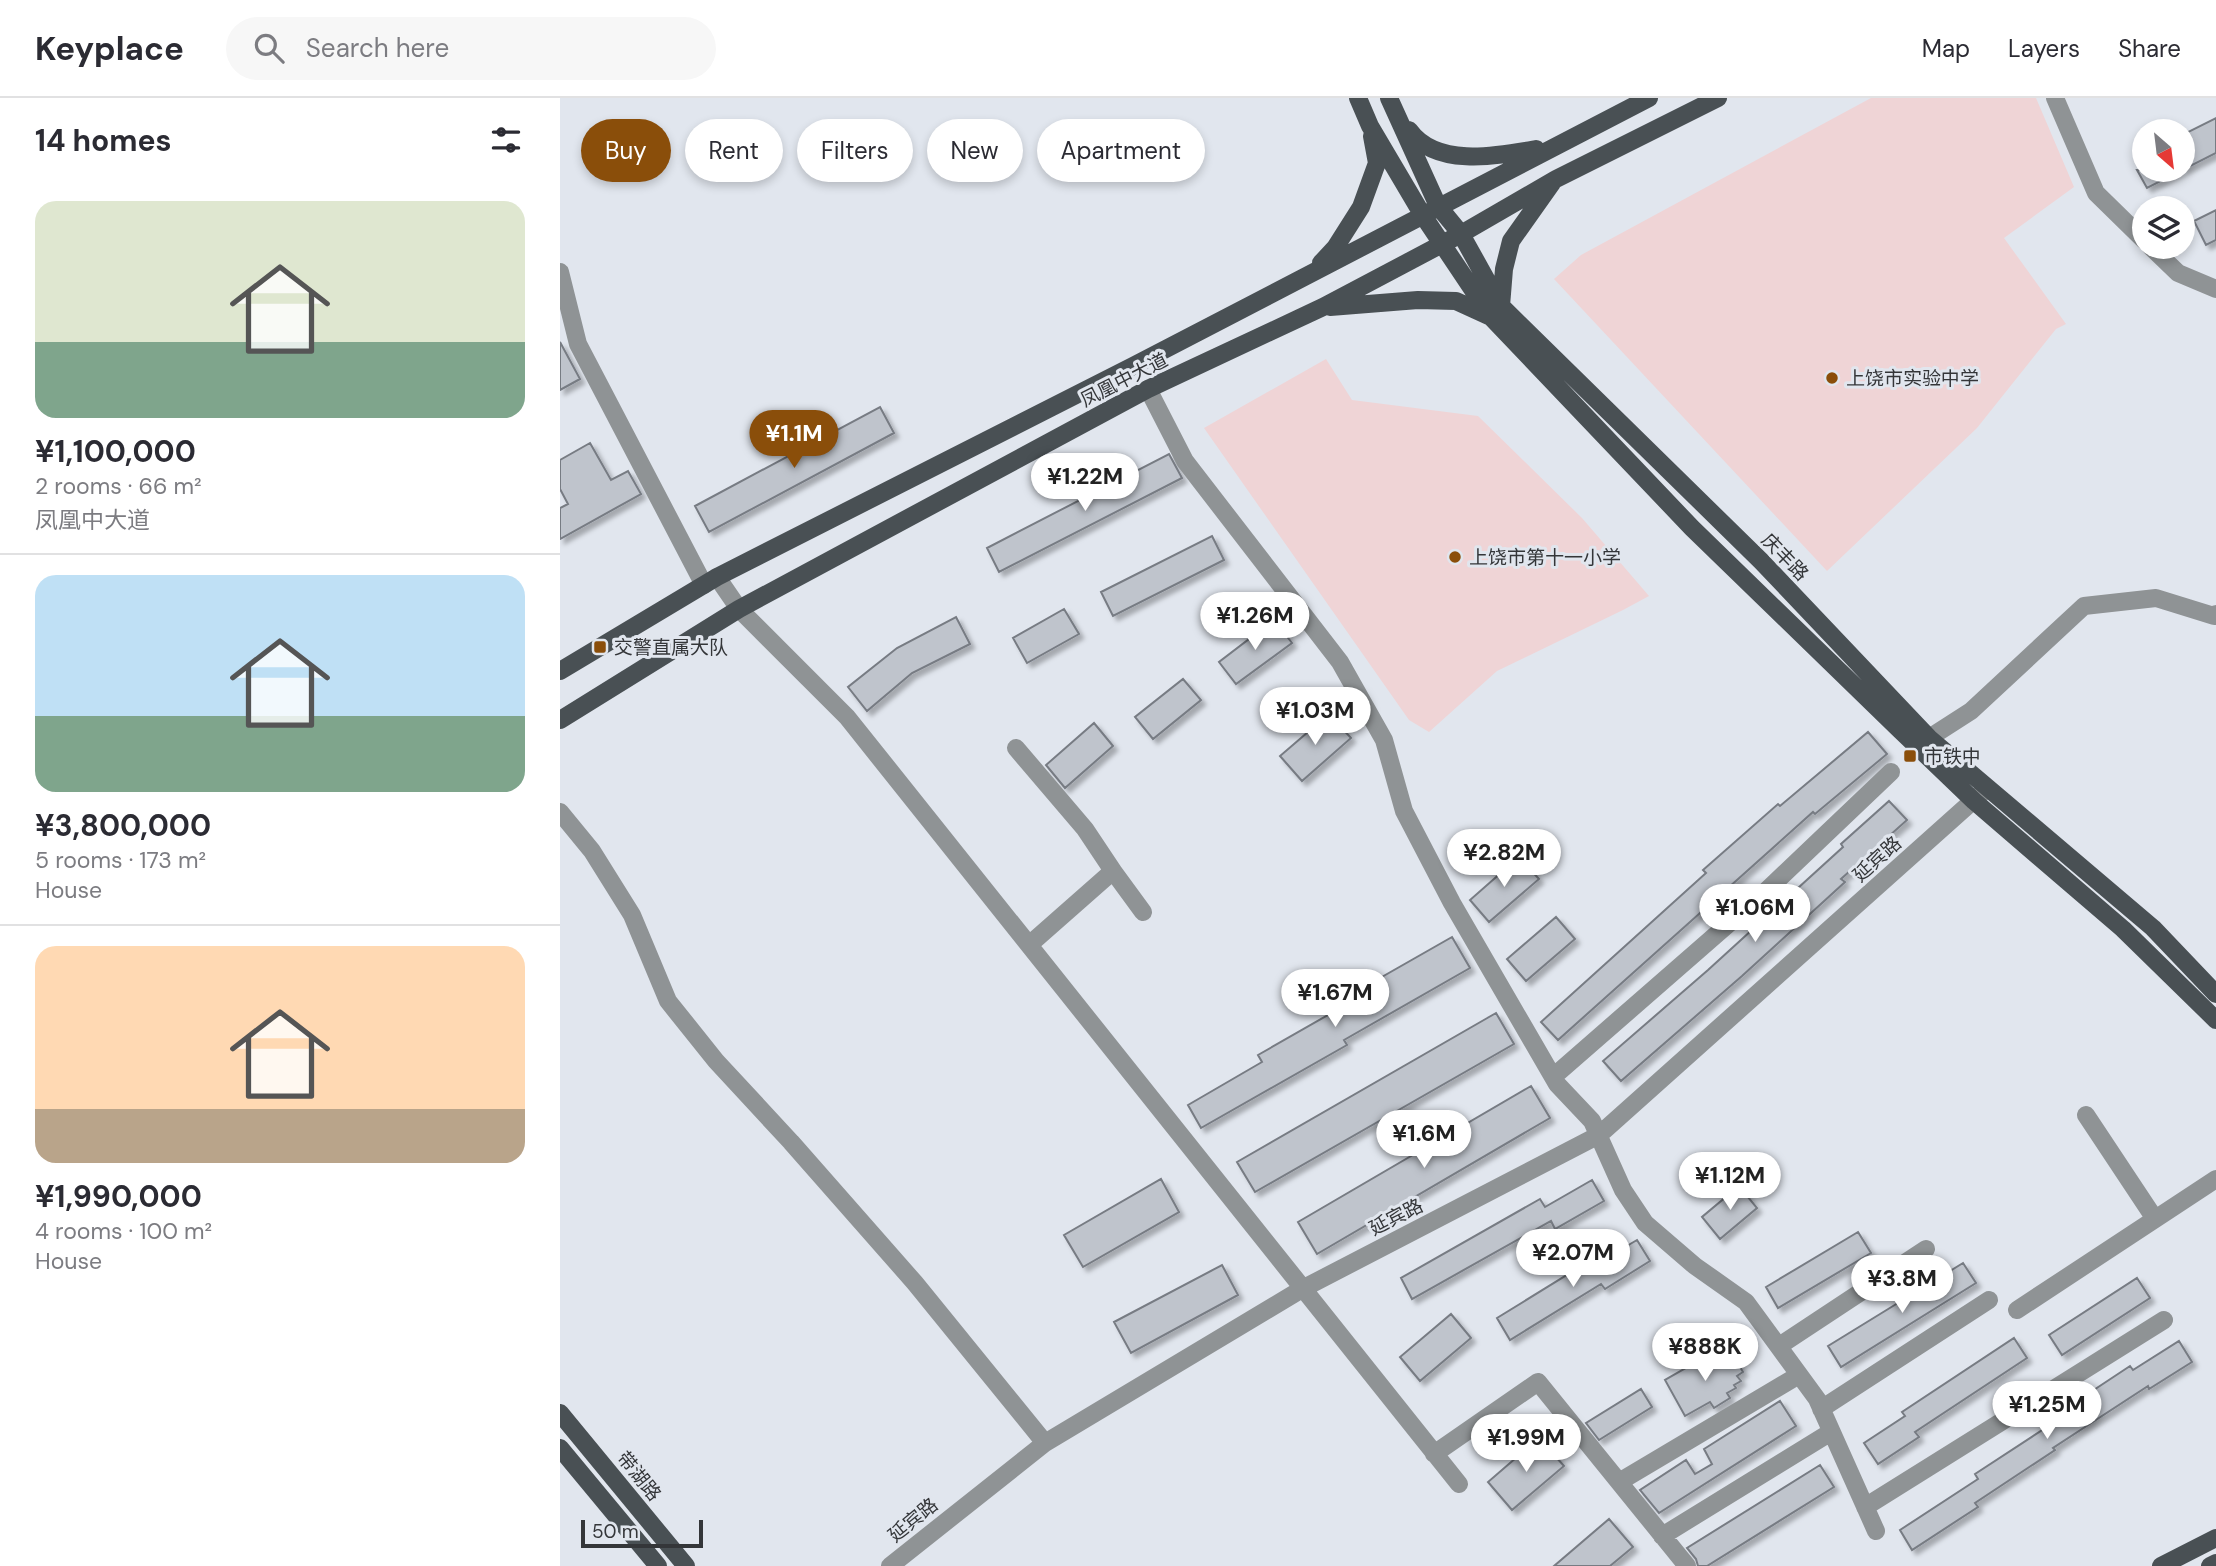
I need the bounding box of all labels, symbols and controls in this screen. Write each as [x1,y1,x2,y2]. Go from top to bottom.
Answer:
search box [226,17,716,80]
text: Keyplace [35,27,184,70]
icon: search [250,29,288,67]
text: Search here [306,31,449,65]
text: Map [1922,33,1970,64]
text: Layers [2008,33,2080,64]
text: Share [2118,33,2181,64]
chip: Buy [581,119,671,182]
chip: Rent [685,119,783,182]
chip: Filters [797,119,913,182]
chip: New [927,119,1023,182]
chip: Apartment [1037,119,1205,182]
north arrow [2132,119,2194,182]
map controls [2132,119,2195,259]
text: 14 homes [35,121,172,160]
icon: filters [487,121,525,159]
button: layers [2132,196,2195,259]
icon: home [217,246,343,372]
street label: 凤凰中大道 [1076,347,1172,413]
place label: 上饶市实验中学 [1846,366,1979,391]
marker: 上饶市实验中学 [1824,370,1840,386]
pin: ¥1.1M [745,410,843,470]
text: ¥1.1M [765,418,823,448]
text: ¥1,100,000 [35,432,196,471]
pin: ¥1.22M [1028,454,1142,513]
text: ¥1.22M [1047,461,1123,491]
text: 2 rooms · 66 m² [35,471,202,501]
text: 凤凰中大道 [35,505,150,535]
street label: 庆丰路 [1756,528,1814,586]
place label: 上饶市第十一小学 [1469,545,1621,570]
marker: 上饶市第十一小学 [1447,549,1463,565]
pin: ¥1.26M [1198,592,1312,652]
text: ¥1.26M [1216,600,1294,630]
icon: home [217,620,343,746]
place label: 交警直属大队 [614,635,728,660]
marker: 交警直属大队 [592,639,608,655]
pin: ¥1.03M [1258,688,1372,747]
text: ¥1.03M [1276,695,1354,725]
place label: 市铁中 [1924,744,1981,769]
marker: 市铁中 [1902,748,1918,764]
text: ¥3,800,000 [35,806,211,845]
pin: ¥2.82M [1447,830,1561,889]
street label: 延宾路 [1847,831,1907,887]
text: ¥2.82M [1463,837,1545,867]
text: 5 rooms · 173 m² [35,845,206,875]
text: House [35,875,102,905]
pin: ¥1.06M [1698,884,1812,944]
text: ¥1.06M [1715,892,1795,922]
pin: ¥1.67M [1278,970,1392,1029]
text: ¥1.67M [1297,977,1373,1007]
icon: home [217,991,343,1117]
pin: ¥1.6M [1375,1110,1473,1170]
text: ¥1.6M [1392,1118,1456,1148]
pin: ¥1.12M [1673,1152,1787,1212]
text: ¥1.12M [1695,1160,1765,1190]
text: ¥1,990,000 [35,1177,202,1216]
street label: 延宾路 [1365,1193,1427,1241]
text: 4 rooms · 100 m² [35,1216,212,1246]
pin: ¥2.07M [1516,1230,1630,1289]
text: ¥2.07M [1532,1237,1614,1267]
text: House [35,1246,102,1276]
pin: ¥3.8M [1853,1256,1951,1315]
text: ¥3.8M [1867,1263,1937,1293]
pin: ¥888K [1656,1324,1754,1383]
text: ¥888K [1668,1331,1742,1361]
pin: ¥1.25M [1990,1382,2104,1441]
text: ¥1.25M [2008,1389,2086,1419]
pin: ¥1.99M [1469,1414,1583,1474]
text: ¥1.99M [1487,1422,1565,1452]
street label: 带湖路 [611,1446,667,1506]
street label: 延宾路 [883,1492,943,1548]
scale bar [581,1517,704,1549]
text: 50 m [592,1519,639,1544]

